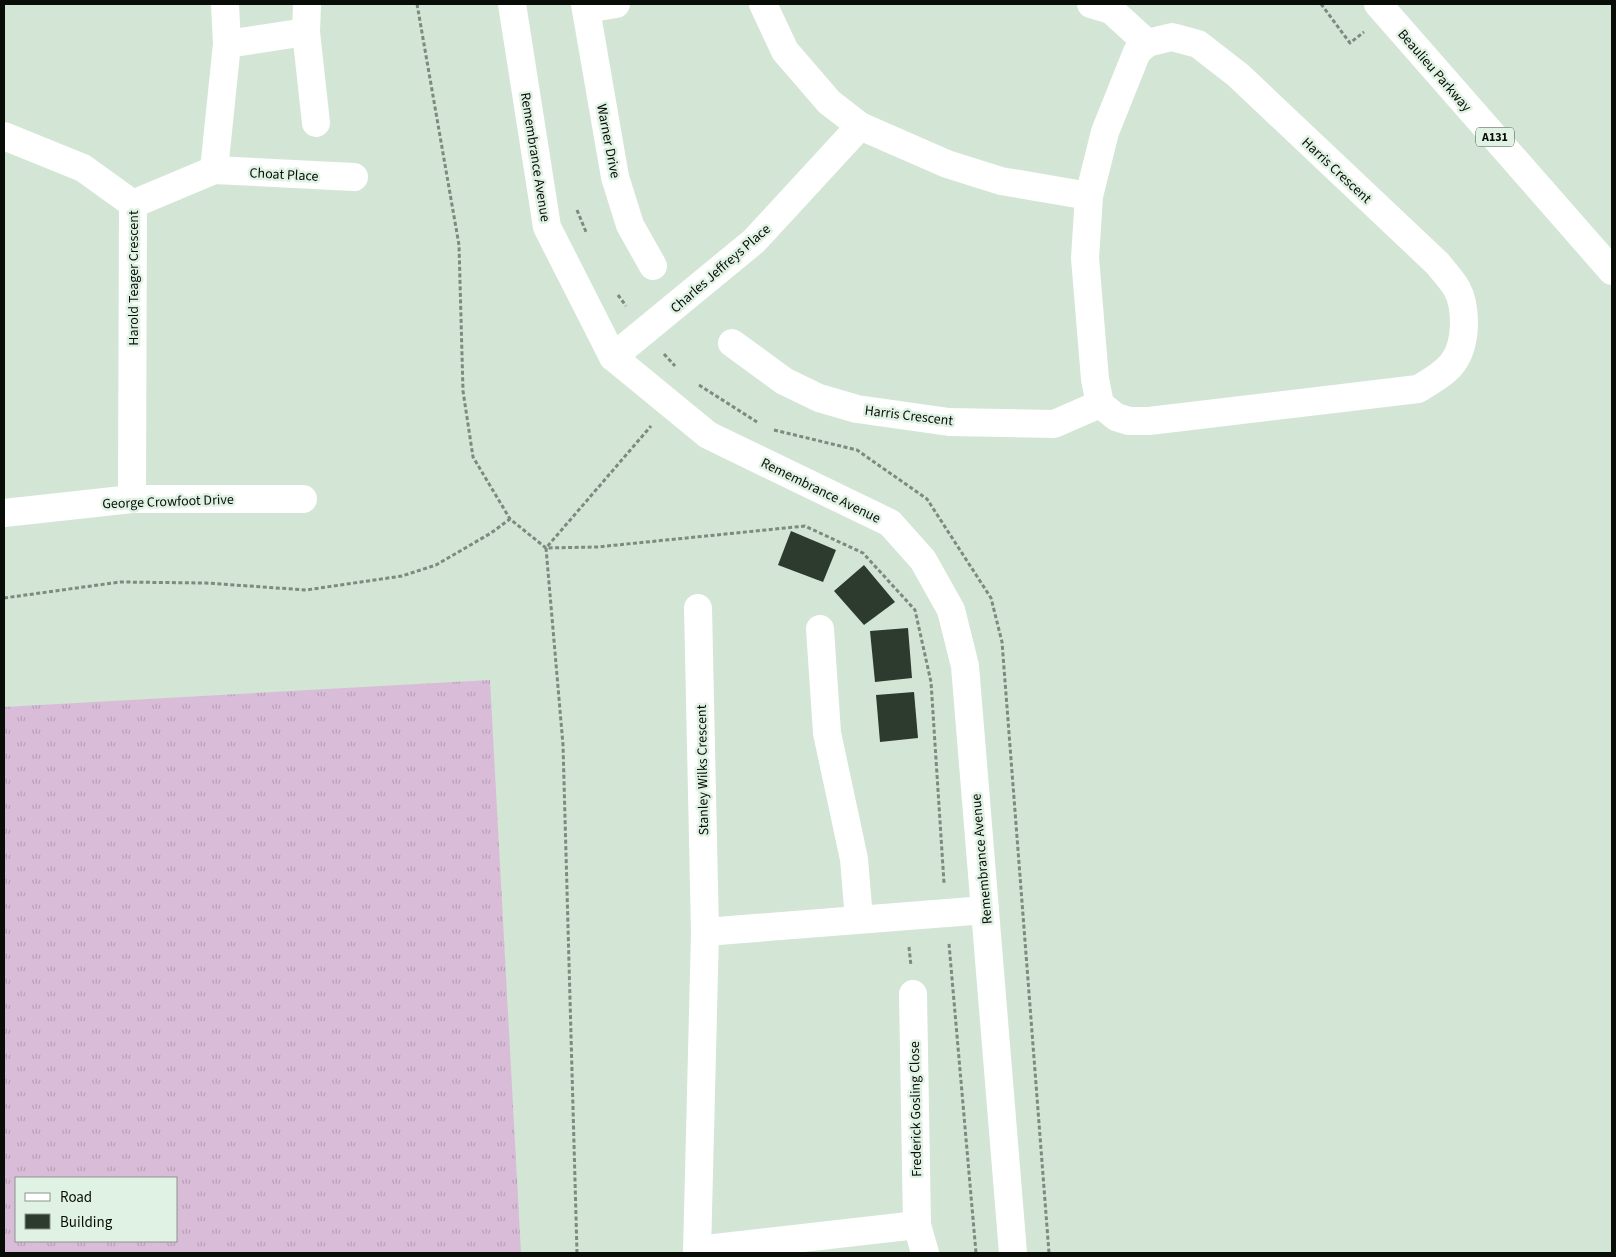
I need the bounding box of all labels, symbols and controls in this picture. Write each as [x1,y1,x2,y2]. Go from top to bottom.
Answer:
street label: Beaulieu Parkway [1393,25,1476,117]
street label: Remembrance Avenue [515,91,555,223]
street label: Warner Drive [591,102,625,180]
road number: A131 [1476,128,1514,146]
street label: Harris Crescent [1297,133,1376,209]
street label: Choat Place [249,163,319,187]
street label: Harold Teager Crescent [124,210,144,346]
street label: Charles Jeffreys Place [666,220,775,318]
street label: Harris Crescent [864,401,955,431]
street label: Remembrance Avenue [757,453,884,529]
street label: George Crowfoot Drive [102,490,234,514]
street label: Stanley Wilks Crescent [692,704,714,836]
street label: Remembrance Avenue [966,793,998,925]
street label: Frederick Gosling Close [905,1041,927,1177]
legend [15,1177,178,1242]
text: Road [60,1187,92,1208]
text: Building [60,1212,113,1233]

